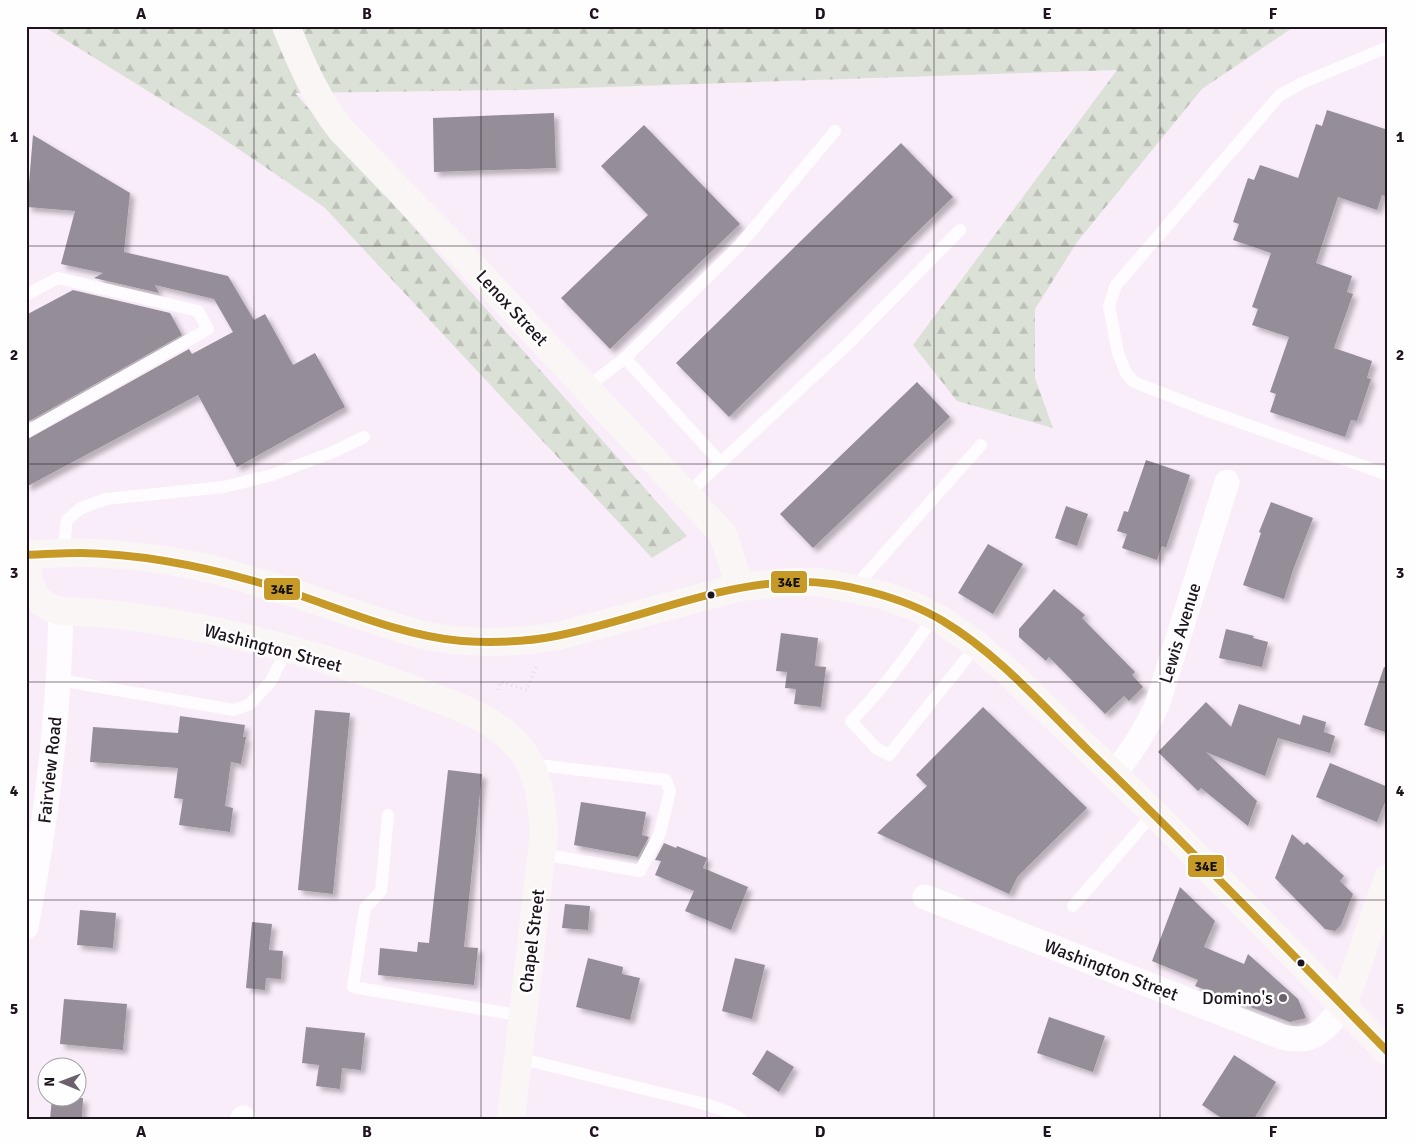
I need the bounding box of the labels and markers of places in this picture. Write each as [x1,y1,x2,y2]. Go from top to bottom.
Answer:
unlabelled marker [706,590,716,600]
unlabelled marker [1296,958,1306,968]
place label: Domino's [1202,987,1273,1009]
marker: Domino's [1277,992,1289,1004]

